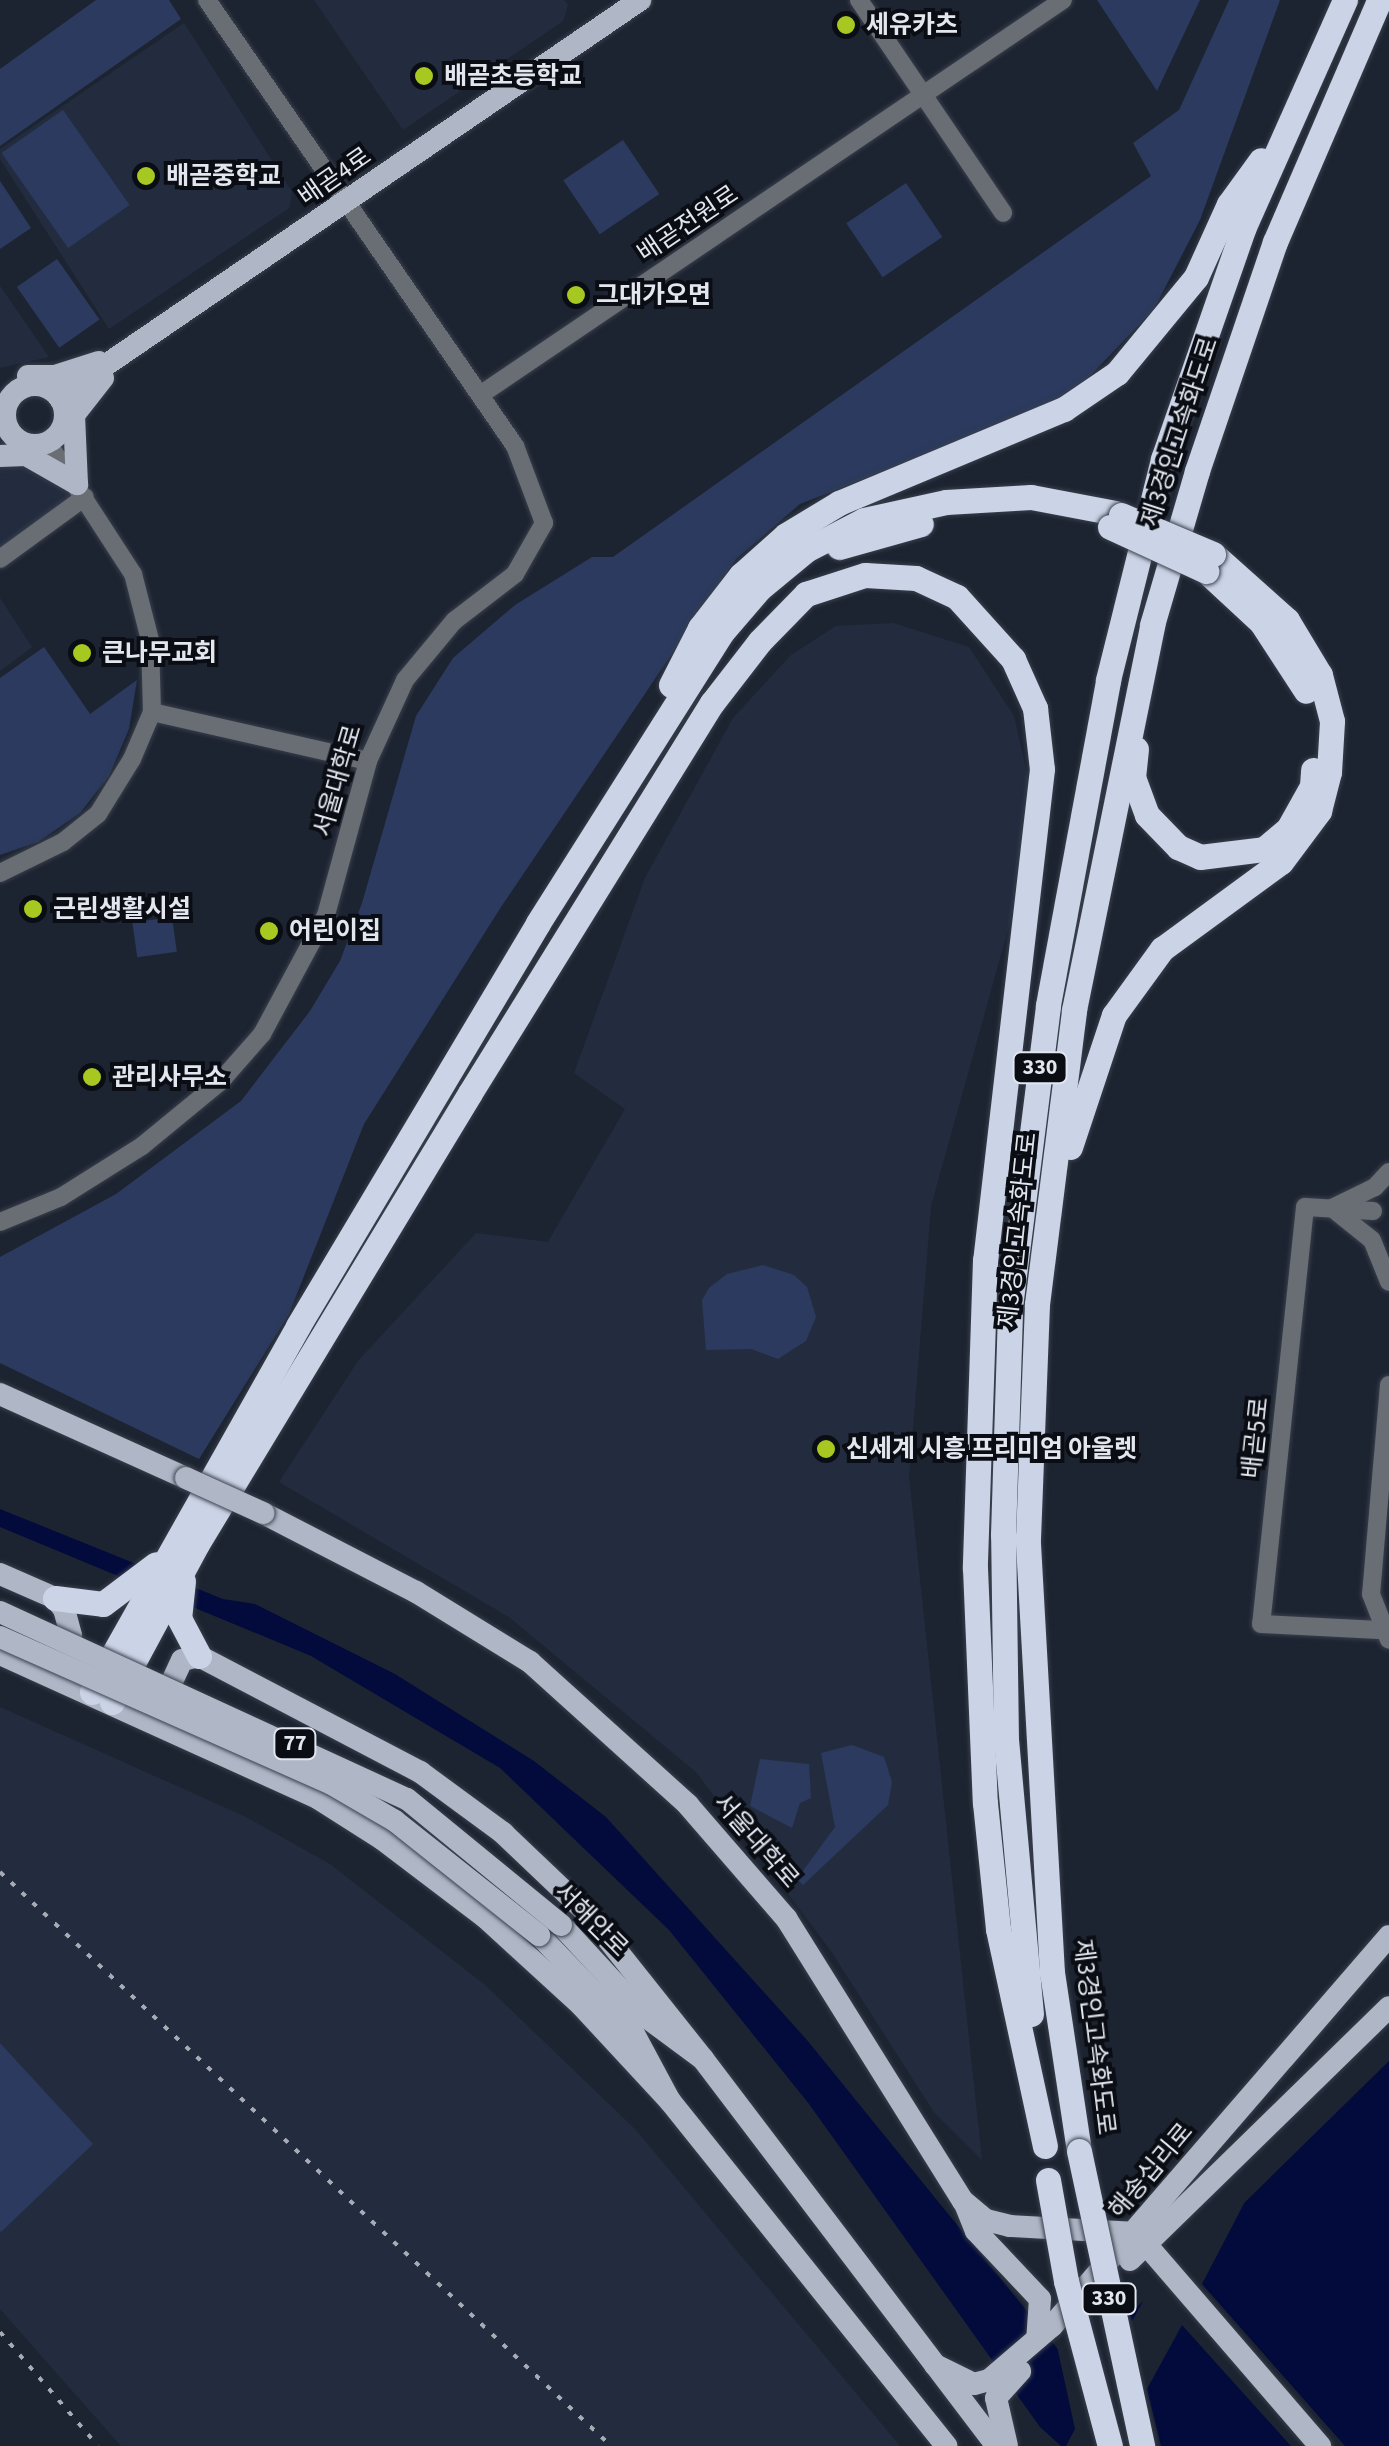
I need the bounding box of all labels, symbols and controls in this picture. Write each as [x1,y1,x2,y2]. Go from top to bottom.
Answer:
place label: 세유카츠 [866,10,958,40]
marker: 세유카츠 [835,14,857,36]
place label: 배곧초등학교 [444,61,582,91]
marker: 배곧초등학교 [413,65,435,87]
street label: 배곧4로 [293,141,377,213]
place label: 배곧중학교 [166,161,281,191]
marker: 배곧중학교 [135,165,157,187]
street label: 배곧전원로 [632,179,744,269]
place label: 그대가오면 [596,280,711,310]
marker: 그대가오면 [565,284,587,306]
street label: 제3경인고속화도로 [1135,334,1225,530]
place label: 큰나무교회 [102,638,217,668]
marker: 큰나무교회 [71,642,93,664]
street label: 서울대학로 [308,722,368,840]
place label: 근린생활시설 [53,894,191,924]
marker: 근린생활시설 [22,898,44,920]
place label: 어린이집 [289,916,381,946]
marker: 어린이집 [258,920,280,942]
road number: 330 [1012,1051,1068,1085]
place label: 관리사무소 [112,1062,227,1092]
marker: 관리사무소 [81,1066,103,1088]
street label: 제3경인고속화도로 [993,1131,1043,1329]
street label: 배곧5로 [1237,1396,1275,1480]
place label: 신세계 시흥 프리미엄 아울렛 [846,1434,1137,1464]
marker: 신세계 시흥 프리미엄 아울렛 [815,1438,837,1460]
road number: 77 [272,1727,318,1761]
street label: 서울대학로 [707,1788,805,1894]
street label: 서해안로 [548,1877,634,1963]
street label: 제3경인고속화도로 [1067,1938,1121,2136]
street label: 해송십리로 [1103,2117,1199,2225]
road number: 330 [1082,2282,1136,2316]

